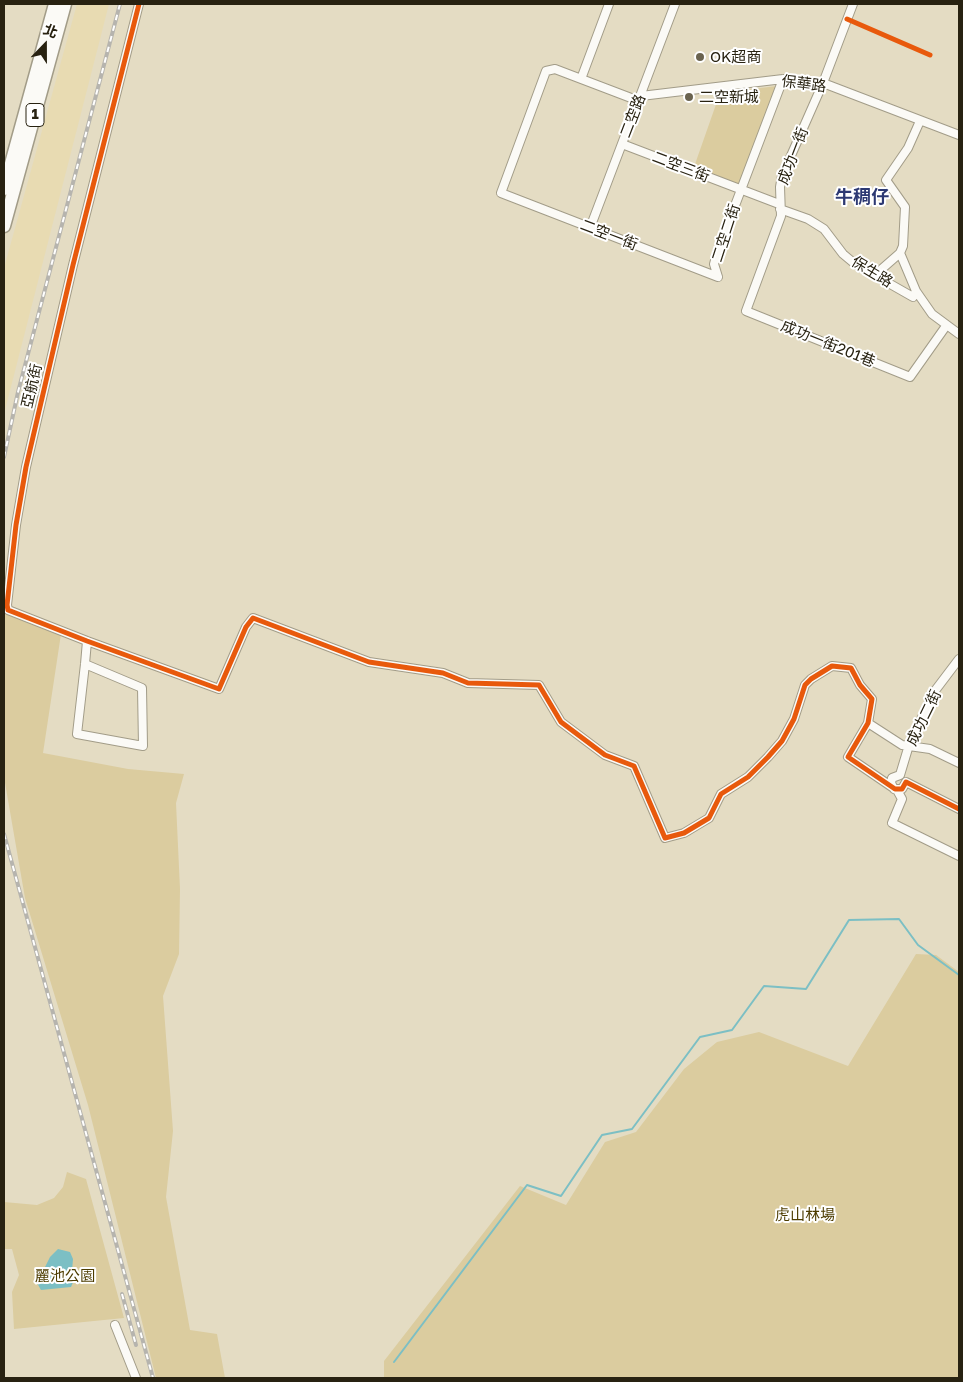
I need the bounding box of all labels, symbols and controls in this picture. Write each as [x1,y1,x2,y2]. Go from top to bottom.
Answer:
north arrow [20,20,70,70]
text: 北 [41,20,60,41]
place label: OK超商 [710,48,761,66]
marker: OK超商 [694,51,706,63]
street label: 保華路 [781,72,827,96]
place label: 二空新城 [699,88,759,106]
marker: 二空新城 [683,91,695,103]
street label: 二空路 [617,92,649,140]
road number: 1 [26,104,44,126]
street label: 成功一街 [774,125,812,187]
street label: 二空三街 [650,148,712,186]
district label: 牛稠仔 [835,186,889,208]
street label: 二空二街 [708,202,744,264]
street label: 二空一街 [578,216,640,254]
street label: 保生路 [848,253,896,291]
street label: 成功一街201巷 [778,317,878,371]
street label: 亞航街 [18,362,46,410]
street label: 成功二街 [903,687,945,749]
park label: 虎山林場 [775,1206,835,1224]
park label: 麗池公園 [35,1267,95,1285]

